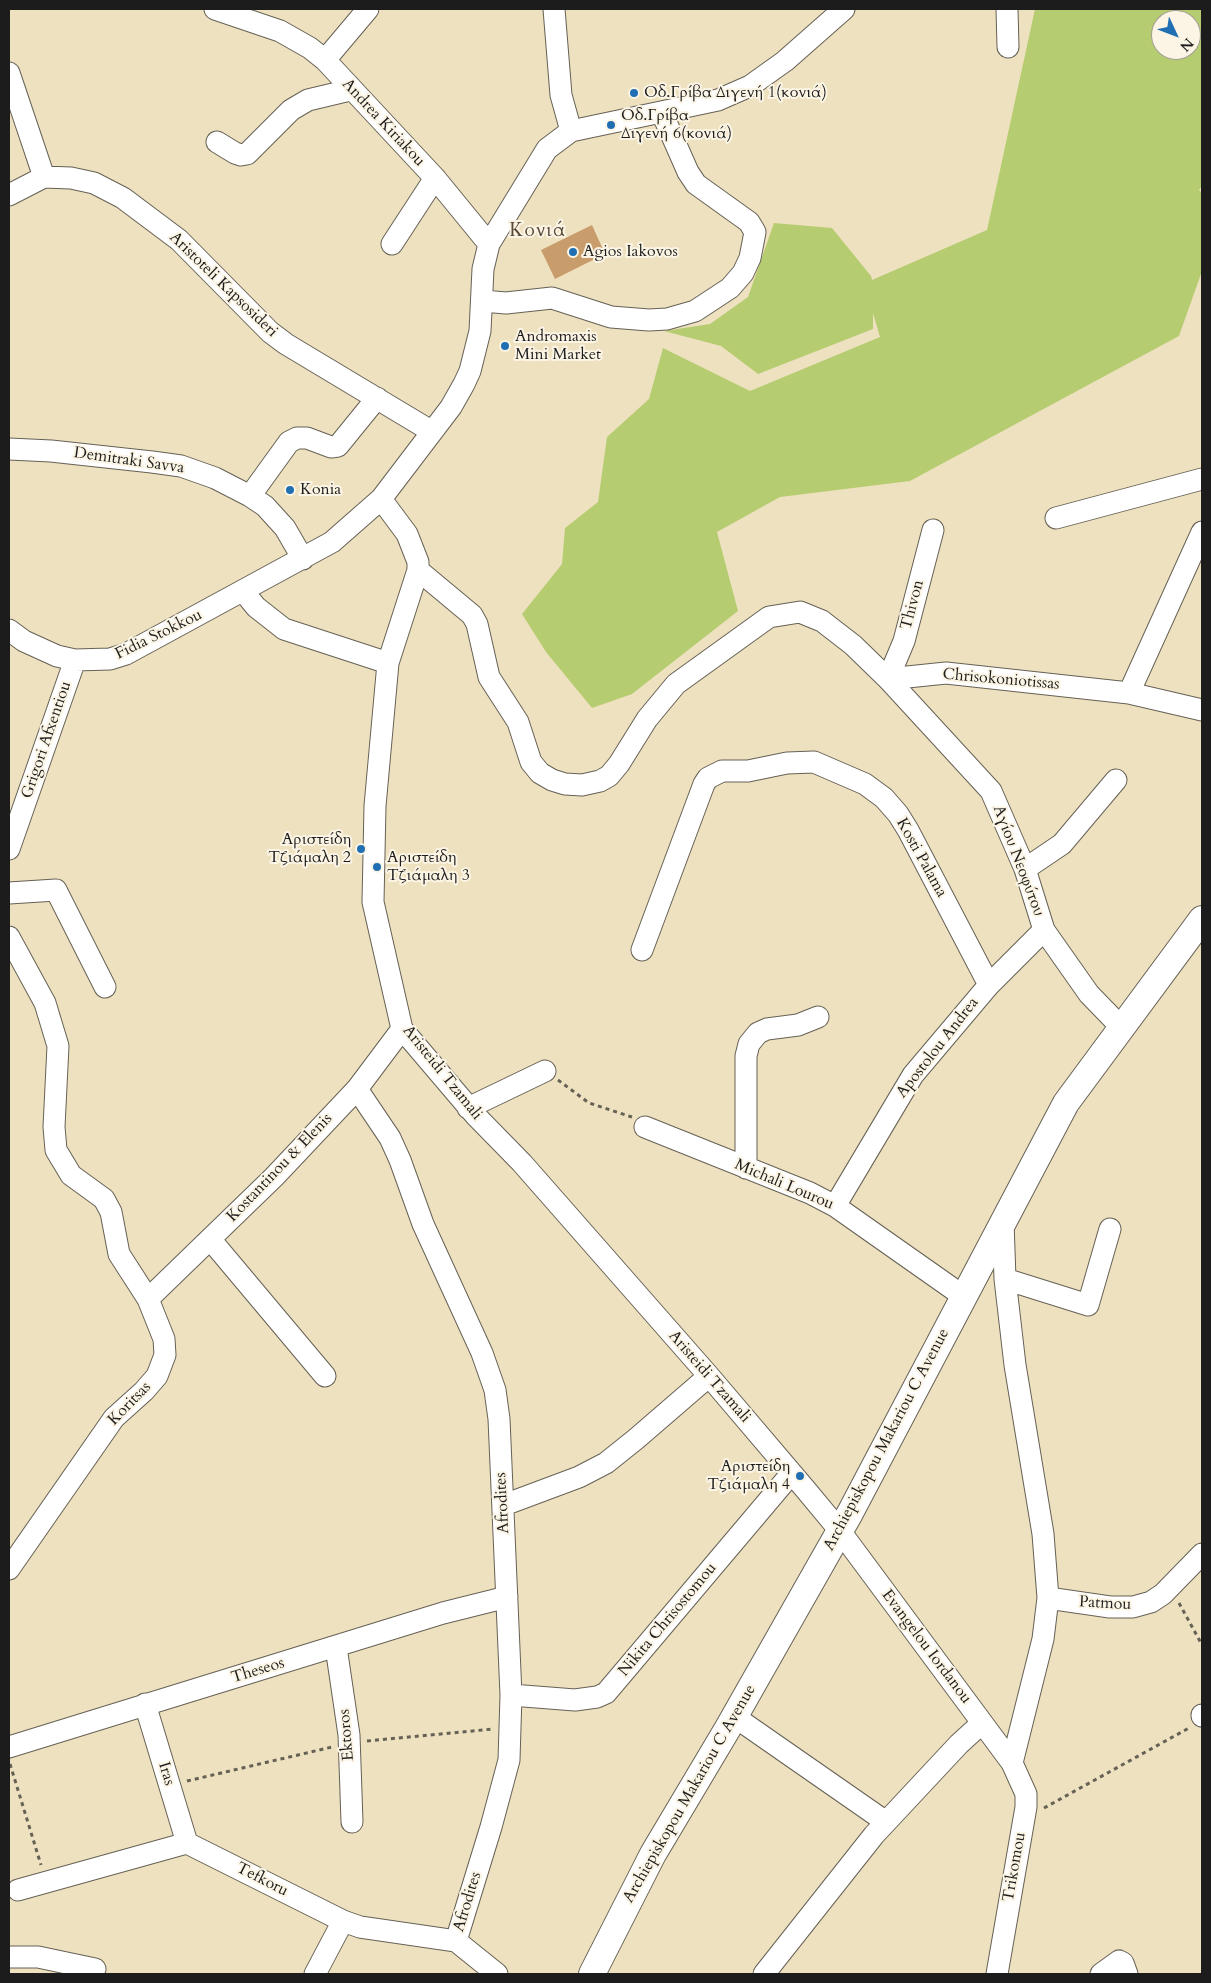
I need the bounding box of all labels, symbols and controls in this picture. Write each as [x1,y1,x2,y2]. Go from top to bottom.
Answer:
north arrow [1151,10,1201,60]
text: N [1176,34,1198,56]
street label: Andrea Kiriakou [337,75,429,171]
place label: Οδ.Γρίβα Διγενή 1(κονιά) [644,83,827,103]
marker: Οδ.Γρίβα Διγενή 1(κονιά) [628,87,640,99]
place label: Οδ.Γρίβα Διγενή 6(κονιά) [621,106,732,144]
marker: Οδ.Γρίβα Διγενή 6(κονιά) [605,119,617,131]
district label: Κονιά [509,221,567,243]
street label: Aristoteli Kapsosideri [165,228,281,342]
place label: Agios Iakovos [583,242,678,262]
marker: Agios Iakovos [567,246,579,258]
place label: Andromaxis Mini Market [515,327,601,365]
marker: Andromaxis Mini Market [499,340,511,352]
street label: Demitraki Savva [72,444,186,478]
place label: Konia [300,480,341,500]
marker: Konia [284,484,296,496]
street label: Thivon [897,578,929,632]
street label: Fidia Stokkou [112,606,206,664]
street label: Chrisokoniotissas [942,665,1060,695]
street label: Grigori Afxentiou [18,679,76,801]
street label: Αγίου Νεοφύτου [988,803,1048,919]
street label: Kosti Palama [891,815,951,901]
place label: Αριστείδη Τζιάμαλη 2 [268,830,351,868]
marker: Αριστείδη Τζιάμαλη 2 [355,843,367,855]
place label: Αριστείδη Τζιάμαλη 3 [387,848,470,886]
marker: Αριστείδη Τζιάμαλη 3 [371,861,383,873]
street label: Apostolou Andrea [893,994,983,1102]
street label: Aristeidi Tzamali [398,1022,486,1124]
street label: Kostantinou & Elenis [223,1110,337,1226]
street label: Michali Lourou [732,1155,836,1215]
street label: Archiepiskopou Makariou C Avenue [820,1326,954,1554]
street label: Aristeidi Tzamali [664,1327,754,1427]
street label: Koritsas [104,1378,156,1430]
place label: Αριστείδη Τζιάμαλη 4 [707,1457,790,1495]
marker: Αριστείδη Τζιάμαλη 4 [794,1470,806,1482]
street label: Afrodites [492,1472,514,1534]
street label: Nikita Chrisostomou [615,1559,721,1681]
street label: Evangelou Iordanou [877,1586,975,1708]
street label: Patmou [1078,1593,1132,1615]
street label: Theseos [229,1654,287,1688]
street label: Archiepiskopou Makariou C Avenue [619,1681,761,1907]
street label: Ektoros [335,1708,359,1762]
street label: Iras [153,1760,179,1788]
street label: Trikomou [999,1831,1031,1903]
street label: Tefkoru [233,1859,291,1901]
street label: Afrodites [450,1870,486,1934]

